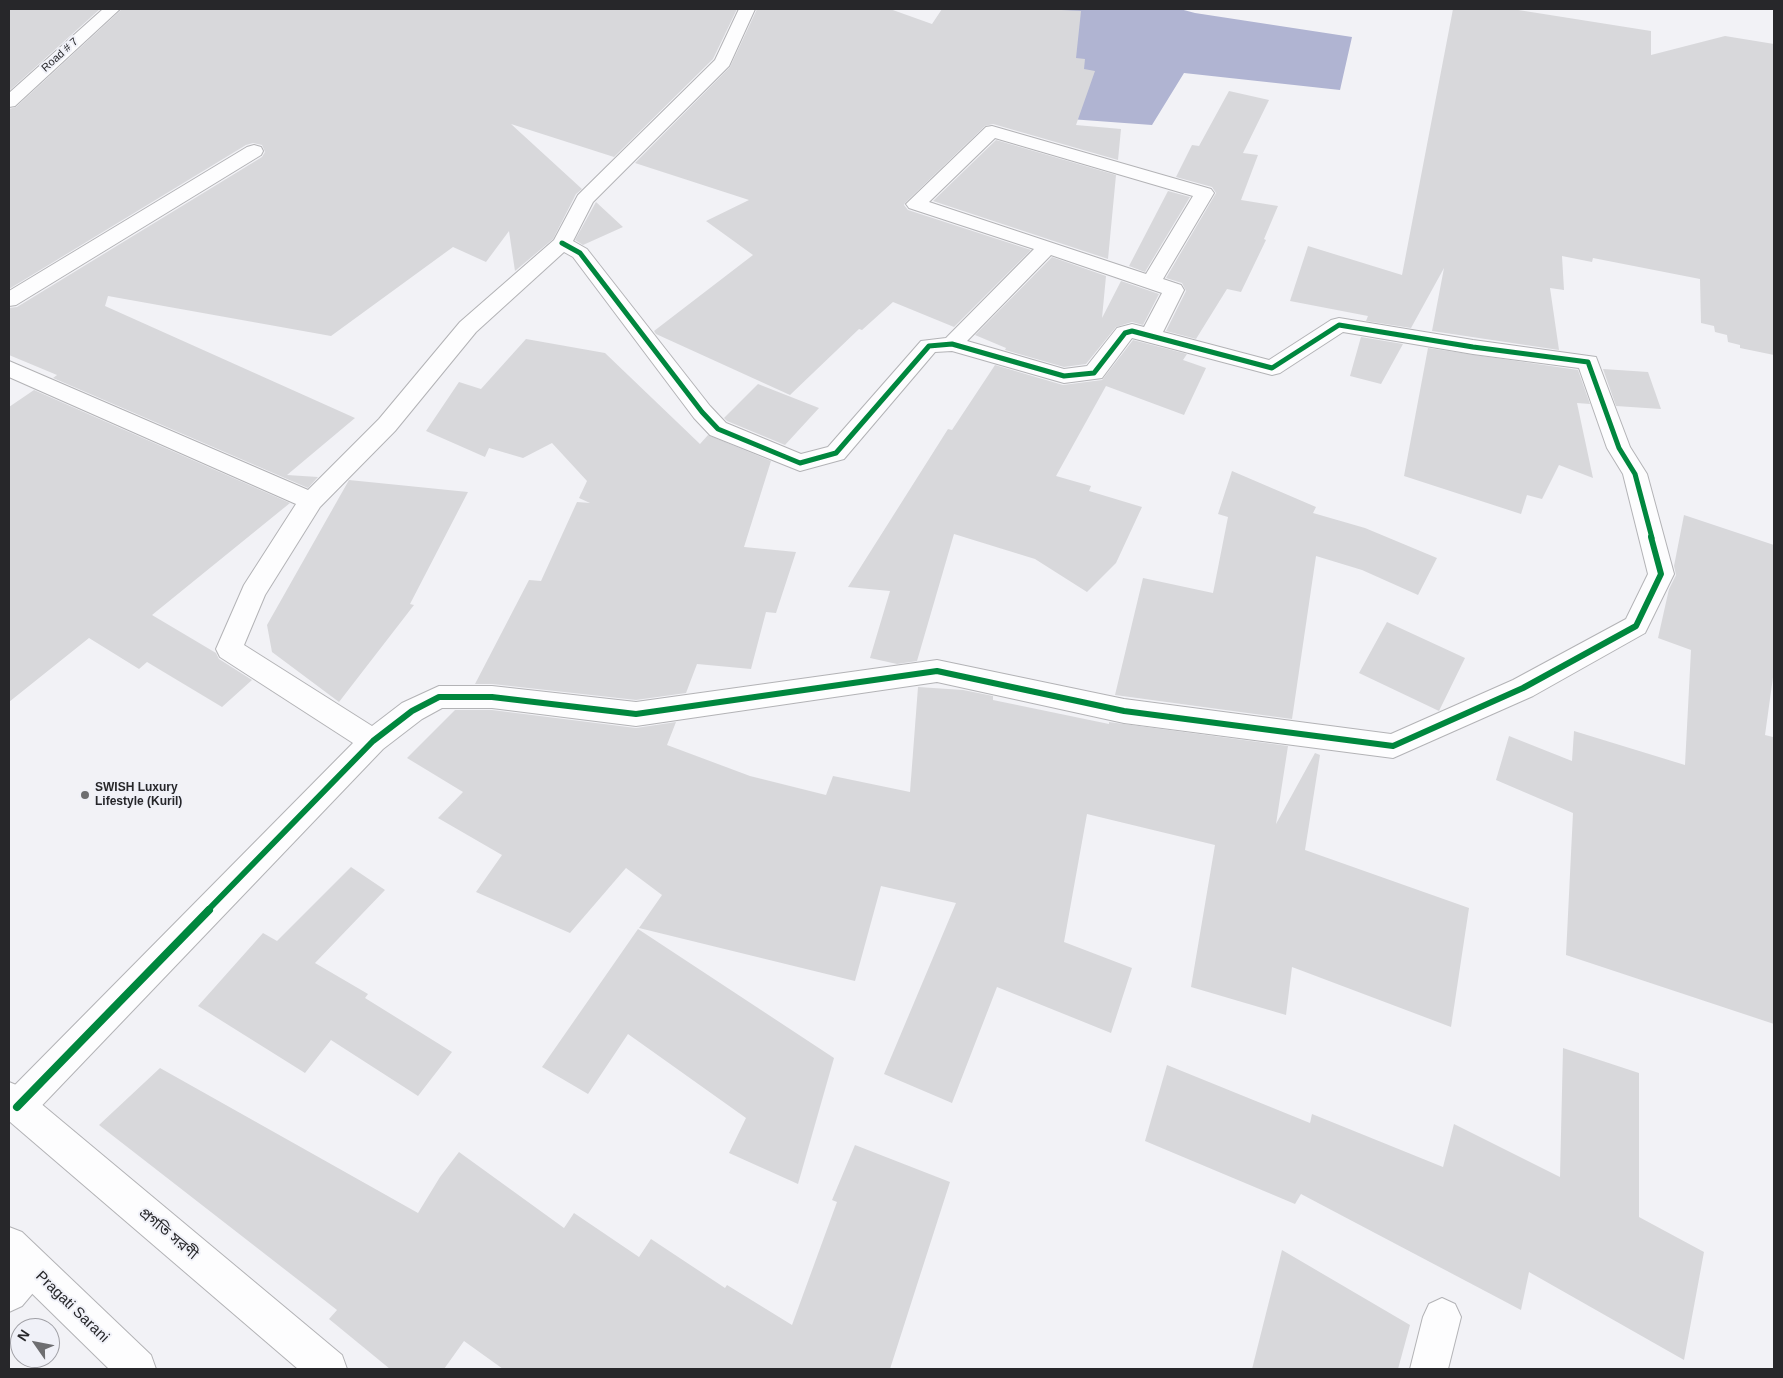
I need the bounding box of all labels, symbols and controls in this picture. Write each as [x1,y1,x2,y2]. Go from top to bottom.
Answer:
street label: Road # 7 [39,35,81,75]
place label: SWISH Luxury Lifestyle (Kuril) [95,781,182,809]
marker: SWISH Luxury Lifestyle (Kuril) [79,789,91,801]
street label: প্রগতি সরণী [135,1204,201,1264]
street label: Pragati Sarani [32,1268,112,1346]
north arrow [10,1318,60,1368]
text: N [14,1327,33,1344]

